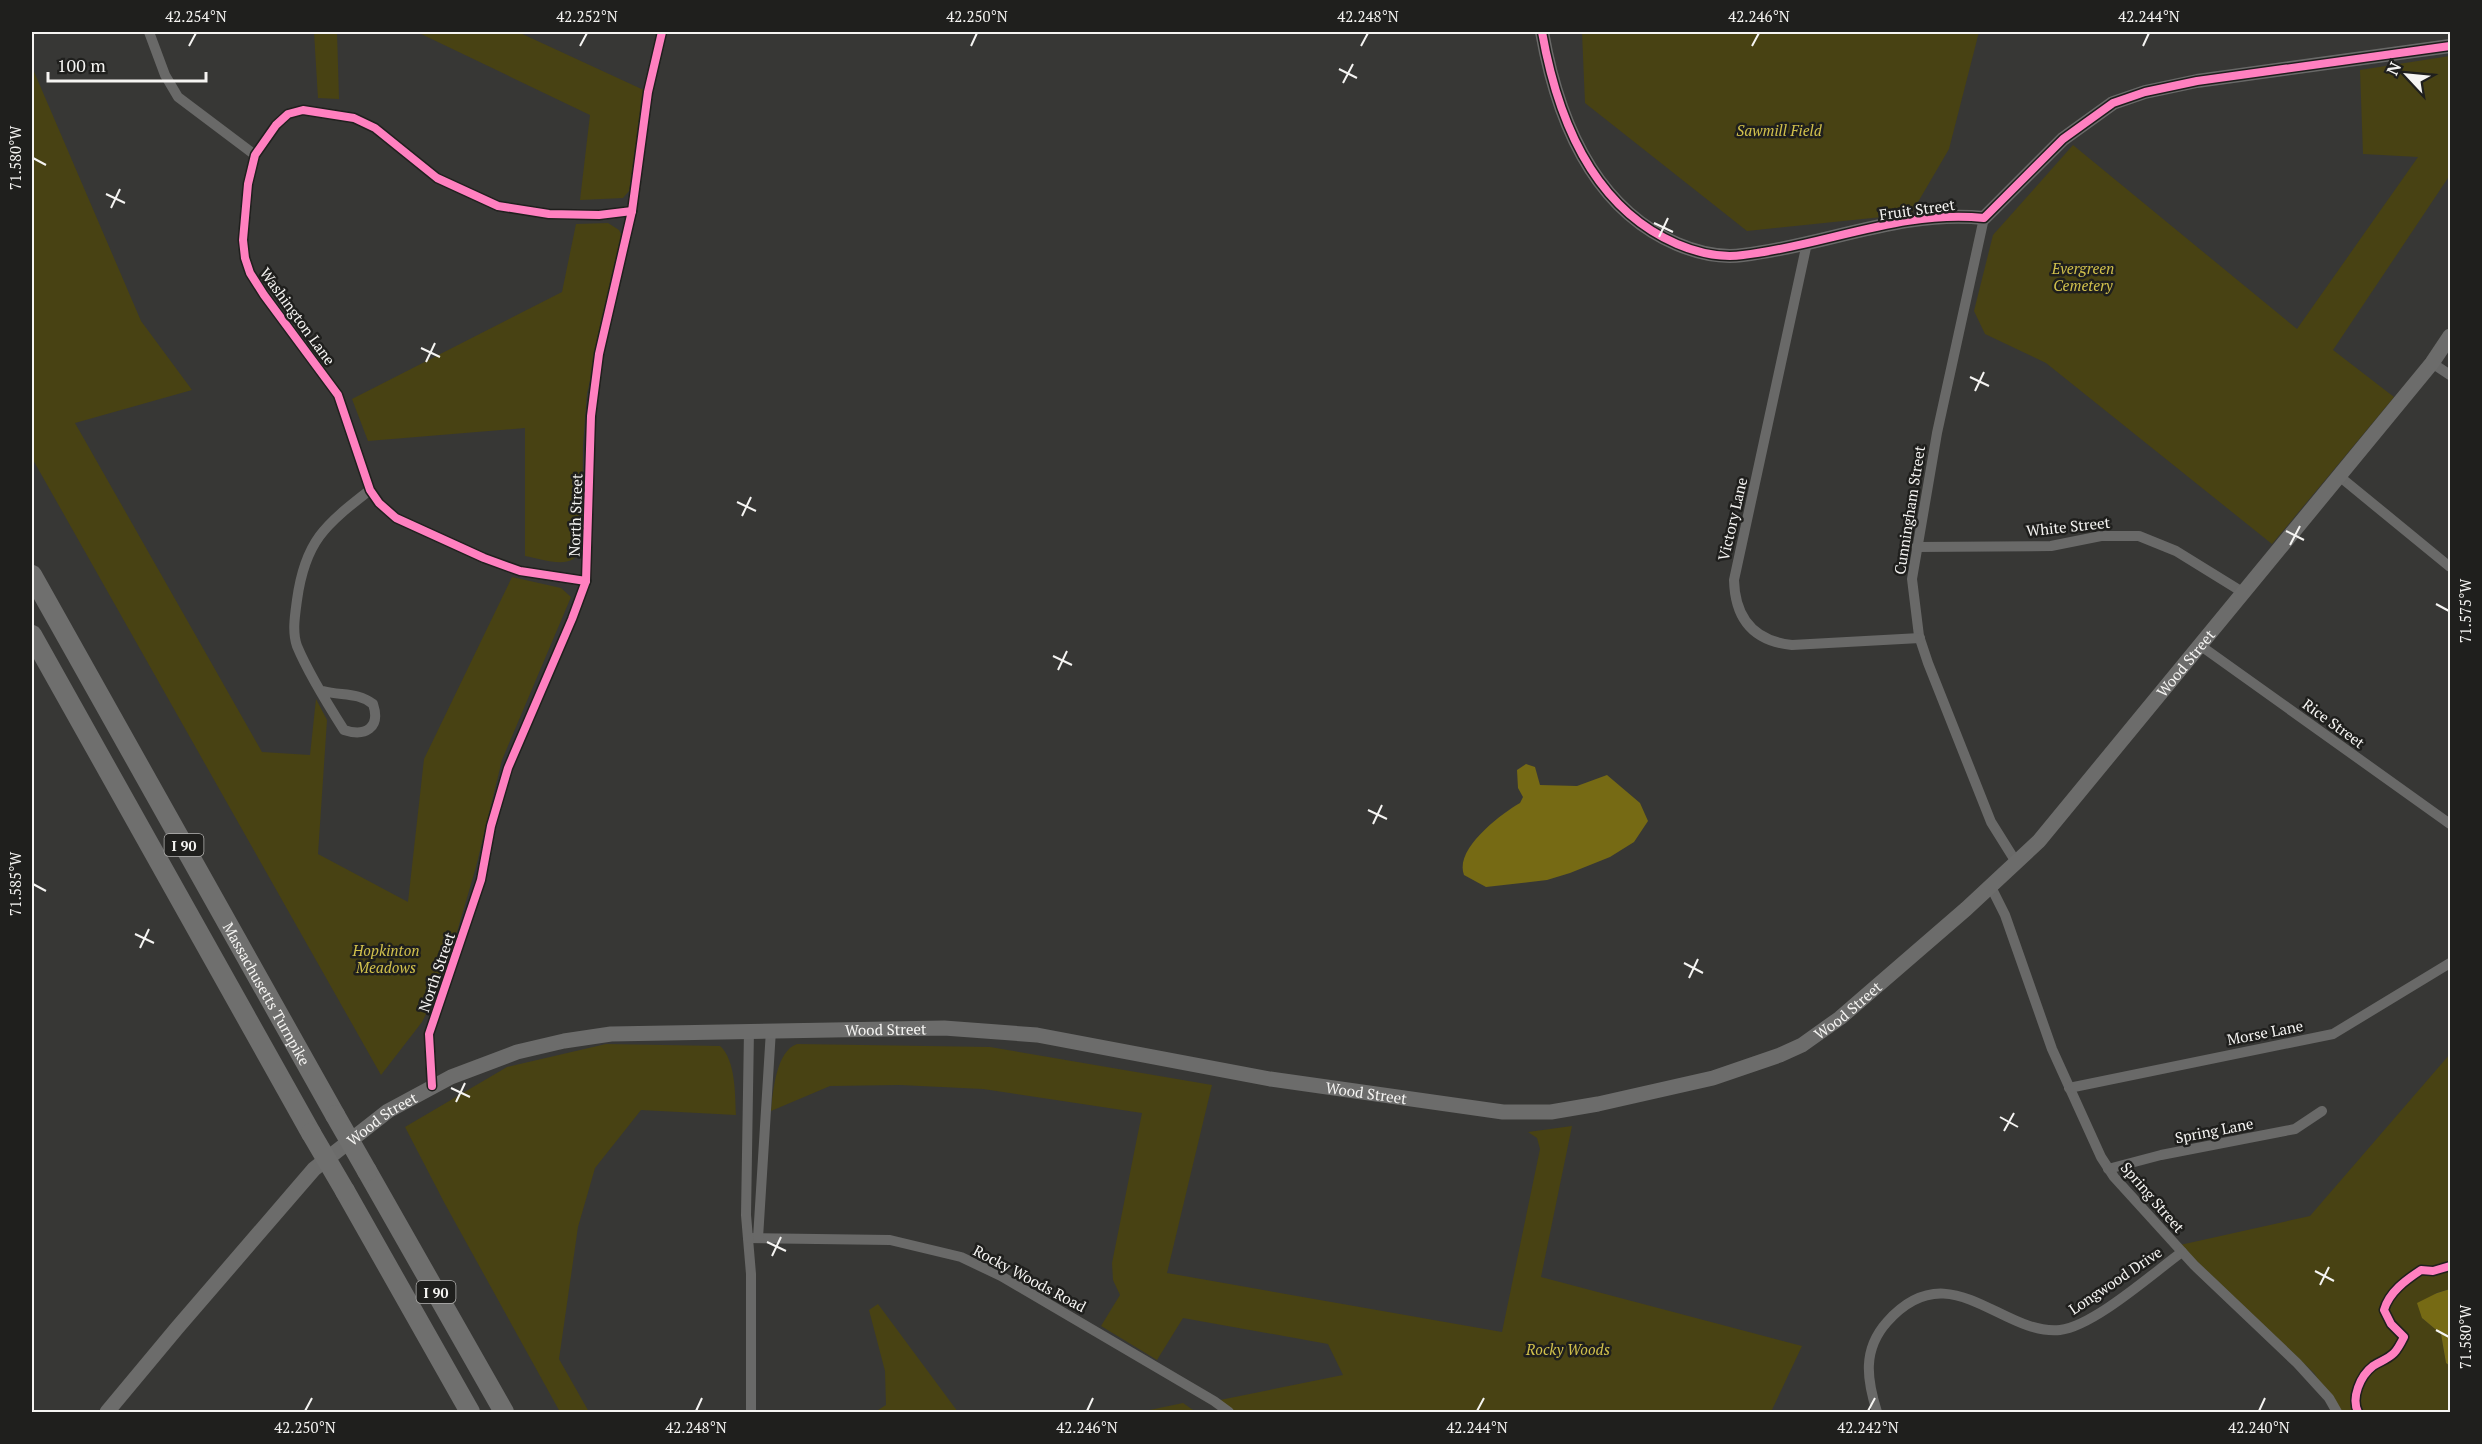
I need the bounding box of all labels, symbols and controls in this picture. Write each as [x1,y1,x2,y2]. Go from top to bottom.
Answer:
text: 42.254°N [165,6,227,26]
text: 42.252°N [556,6,618,26]
text: 42.250°N [946,6,1008,26]
text: 42.248°N [1337,6,1399,26]
text: 42.246°N [1728,6,1790,26]
text: 42.244°N [2118,6,2180,26]
scale bar [48,45,206,83]
north arrow [2377,45,2437,105]
text: 100 m [57,53,106,77]
text: N [2381,58,2406,79]
park label: Sawmill Field [1736,120,1823,140]
text: 71.580°W [5,125,25,190]
street label: Fruit Street [1878,194,1957,224]
park label: Evergreen Cemetery [2051,258,2114,295]
street label: Washington Lane [256,263,340,369]
street label: Cunningham Street [1889,444,1929,576]
street label: North Street [564,473,586,557]
street label: Victory Lane [1713,475,1751,563]
street label: White Street [2025,512,2111,540]
text: 71.575°W [2455,578,2475,643]
street label: Wood Street [2152,625,2219,701]
street label: Rice Street [2299,694,2369,753]
road number: I 90 [164,834,204,856]
text: 71.585°W [5,851,25,916]
street label: Massachusetts Turnpike [219,918,315,1069]
street label: North Street [413,929,459,1015]
park label: Hopkinton Meadows [351,940,420,977]
street label: Wood Street [1810,976,1886,1044]
street label: Morse Lane [2225,1015,2305,1049]
street label: Wood Street [845,1018,927,1040]
street label: Wood Street [1325,1077,1409,1108]
street label: Wood Street [342,1087,421,1150]
street label: Spring Lane [2173,1113,2255,1147]
street label: Spring Street [2117,1158,2189,1237]
street label: Rocky Woods Road [970,1240,1090,1316]
street label: Longwood Drive [2064,1241,2166,1319]
road number: I 90 [416,1281,456,1303]
text: 71.580°W [2455,1304,2475,1369]
park label: Rocky Woods [1525,1339,1610,1359]
text: 42.250°N [274,1417,336,1437]
text: 42.248°N [665,1417,727,1437]
text: 42.246°N [1056,1417,1118,1437]
text: 42.244°N [1446,1417,1508,1437]
text: 42.242°N [1837,1417,1899,1437]
text: 42.240°N [2228,1417,2290,1437]

